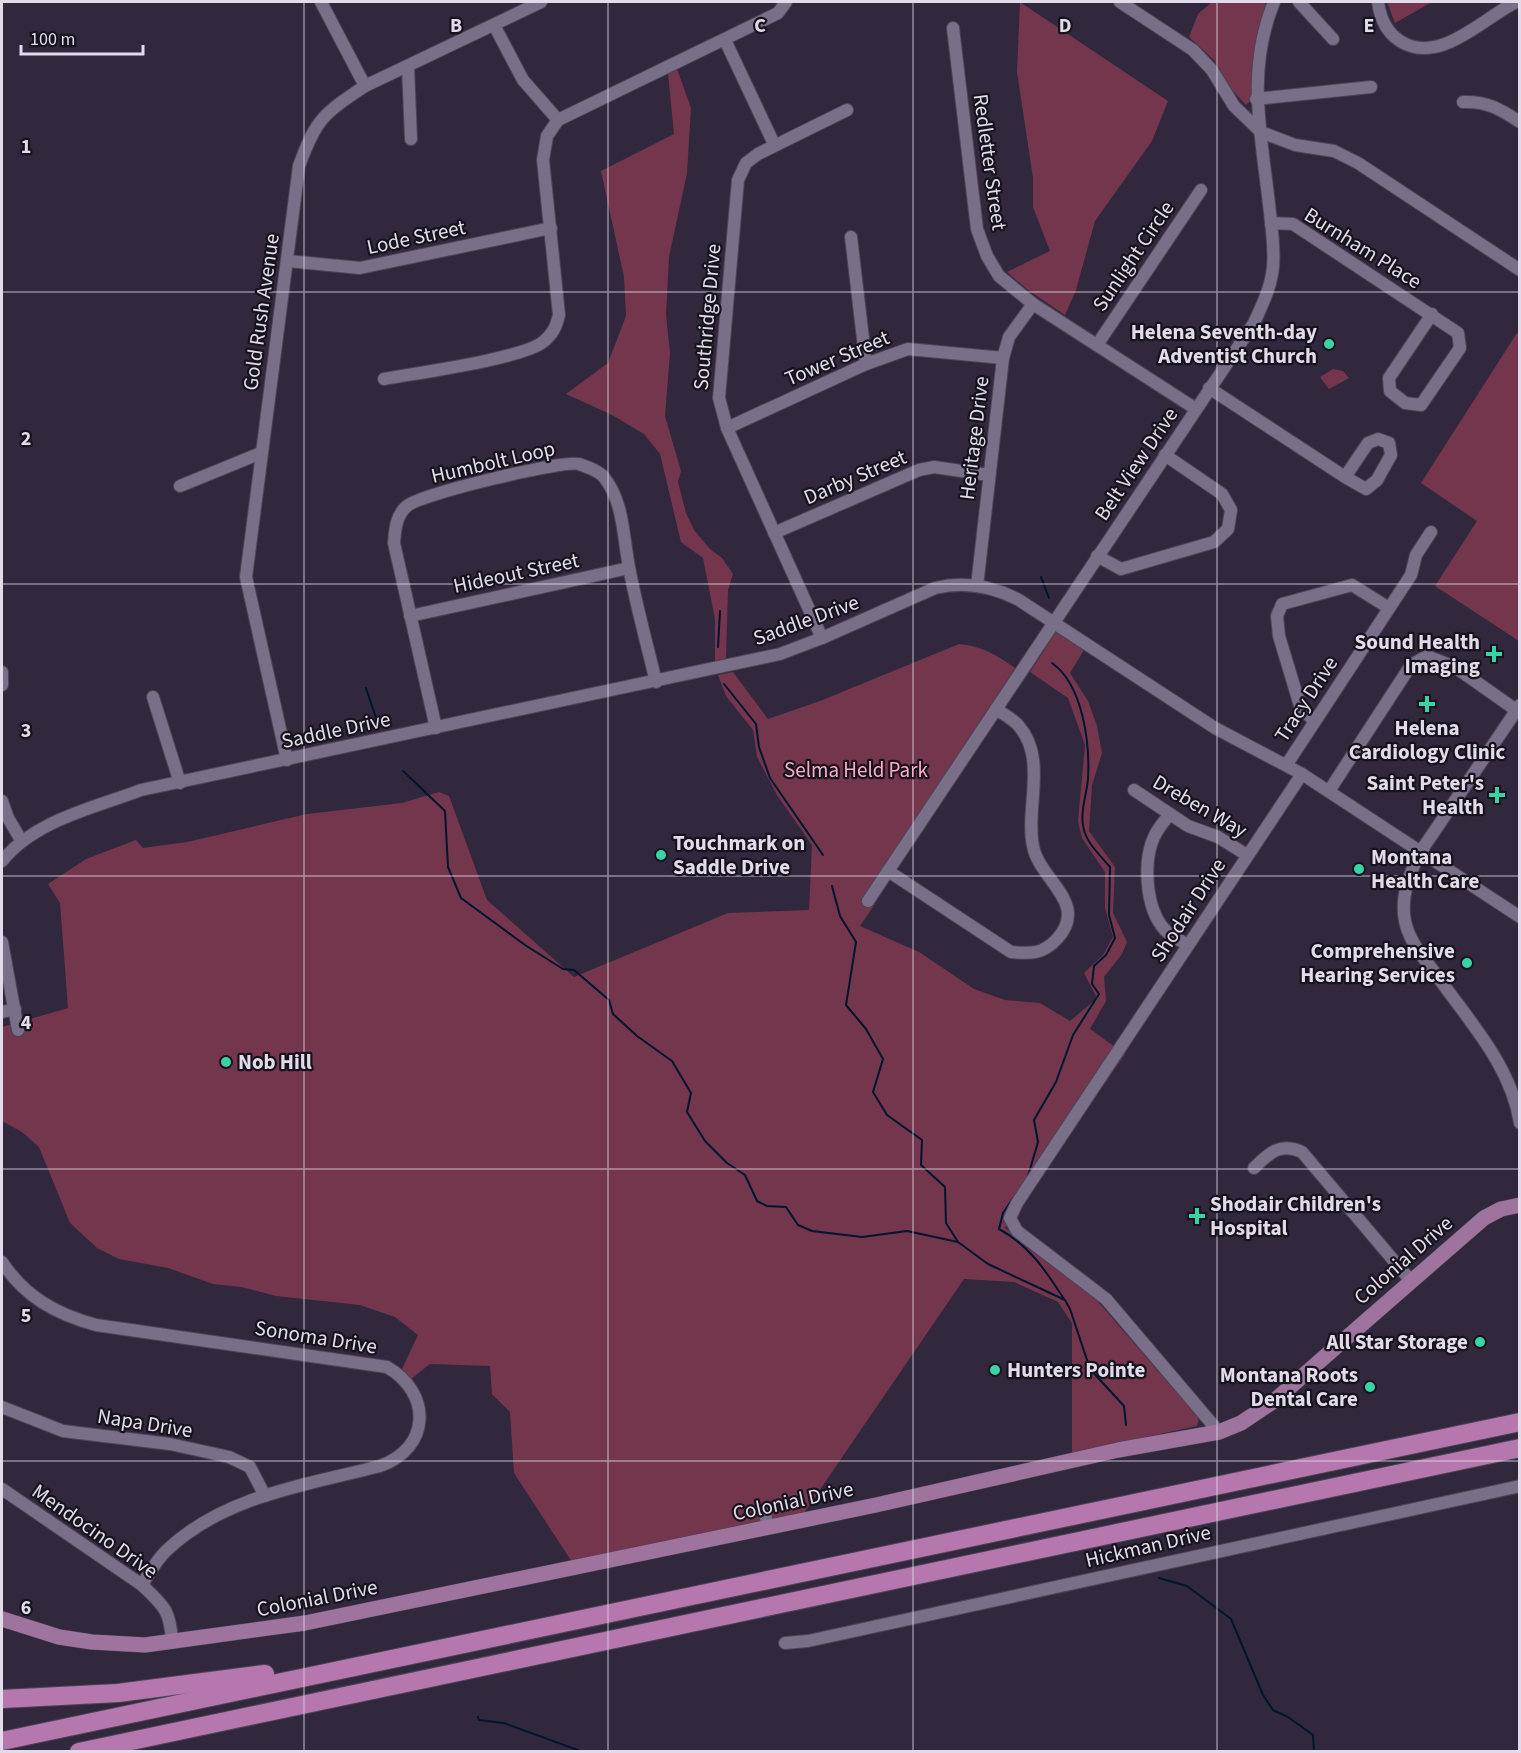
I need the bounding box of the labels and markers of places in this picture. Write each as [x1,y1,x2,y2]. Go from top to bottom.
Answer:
place label: Helena Seventh-day Adventist Church [1131,317,1317,371]
marker: Helena Seventh-day Adventist Church [1322,337,1336,351]
place label: Sound Health Imaging [1355,627,1480,681]
marker: Sound Health Imaging [1485,645,1503,663]
marker: Helena Cardiology Clinic [1418,695,1436,713]
place label: Helena Cardiology Clinic [1349,713,1506,767]
place label: Saint Peter's Health [1366,768,1484,822]
marker: Saint Peter's Health [1488,786,1506,804]
place label: Touchmark on Saddle Drive [673,828,805,882]
place label: Montana Health Care [1371,842,1480,896]
marker: Touchmark on Saddle Drive [654,848,668,862]
marker: Montana Health Care [1352,862,1366,876]
place label: Comprehensive Hearing Services [1300,936,1455,990]
marker: Comprehensive Hearing Services [1460,956,1474,970]
place label: Nob Hill [238,1047,312,1077]
marker: Nob Hill [219,1055,233,1069]
place label: Shodair Children's Hospital [1210,1189,1381,1243]
marker: Shodair Children's Hospital [1188,1207,1206,1225]
place label: All Star Storage [1325,1327,1468,1357]
marker: All Star Storage [1473,1335,1487,1349]
place label: Hunters Pointe [1007,1355,1146,1385]
place label: Montana Roots Dental Care [1220,1360,1358,1414]
marker: Hunters Pointe [988,1363,1002,1377]
marker: Montana Roots Dental Care [1363,1380,1377,1394]

